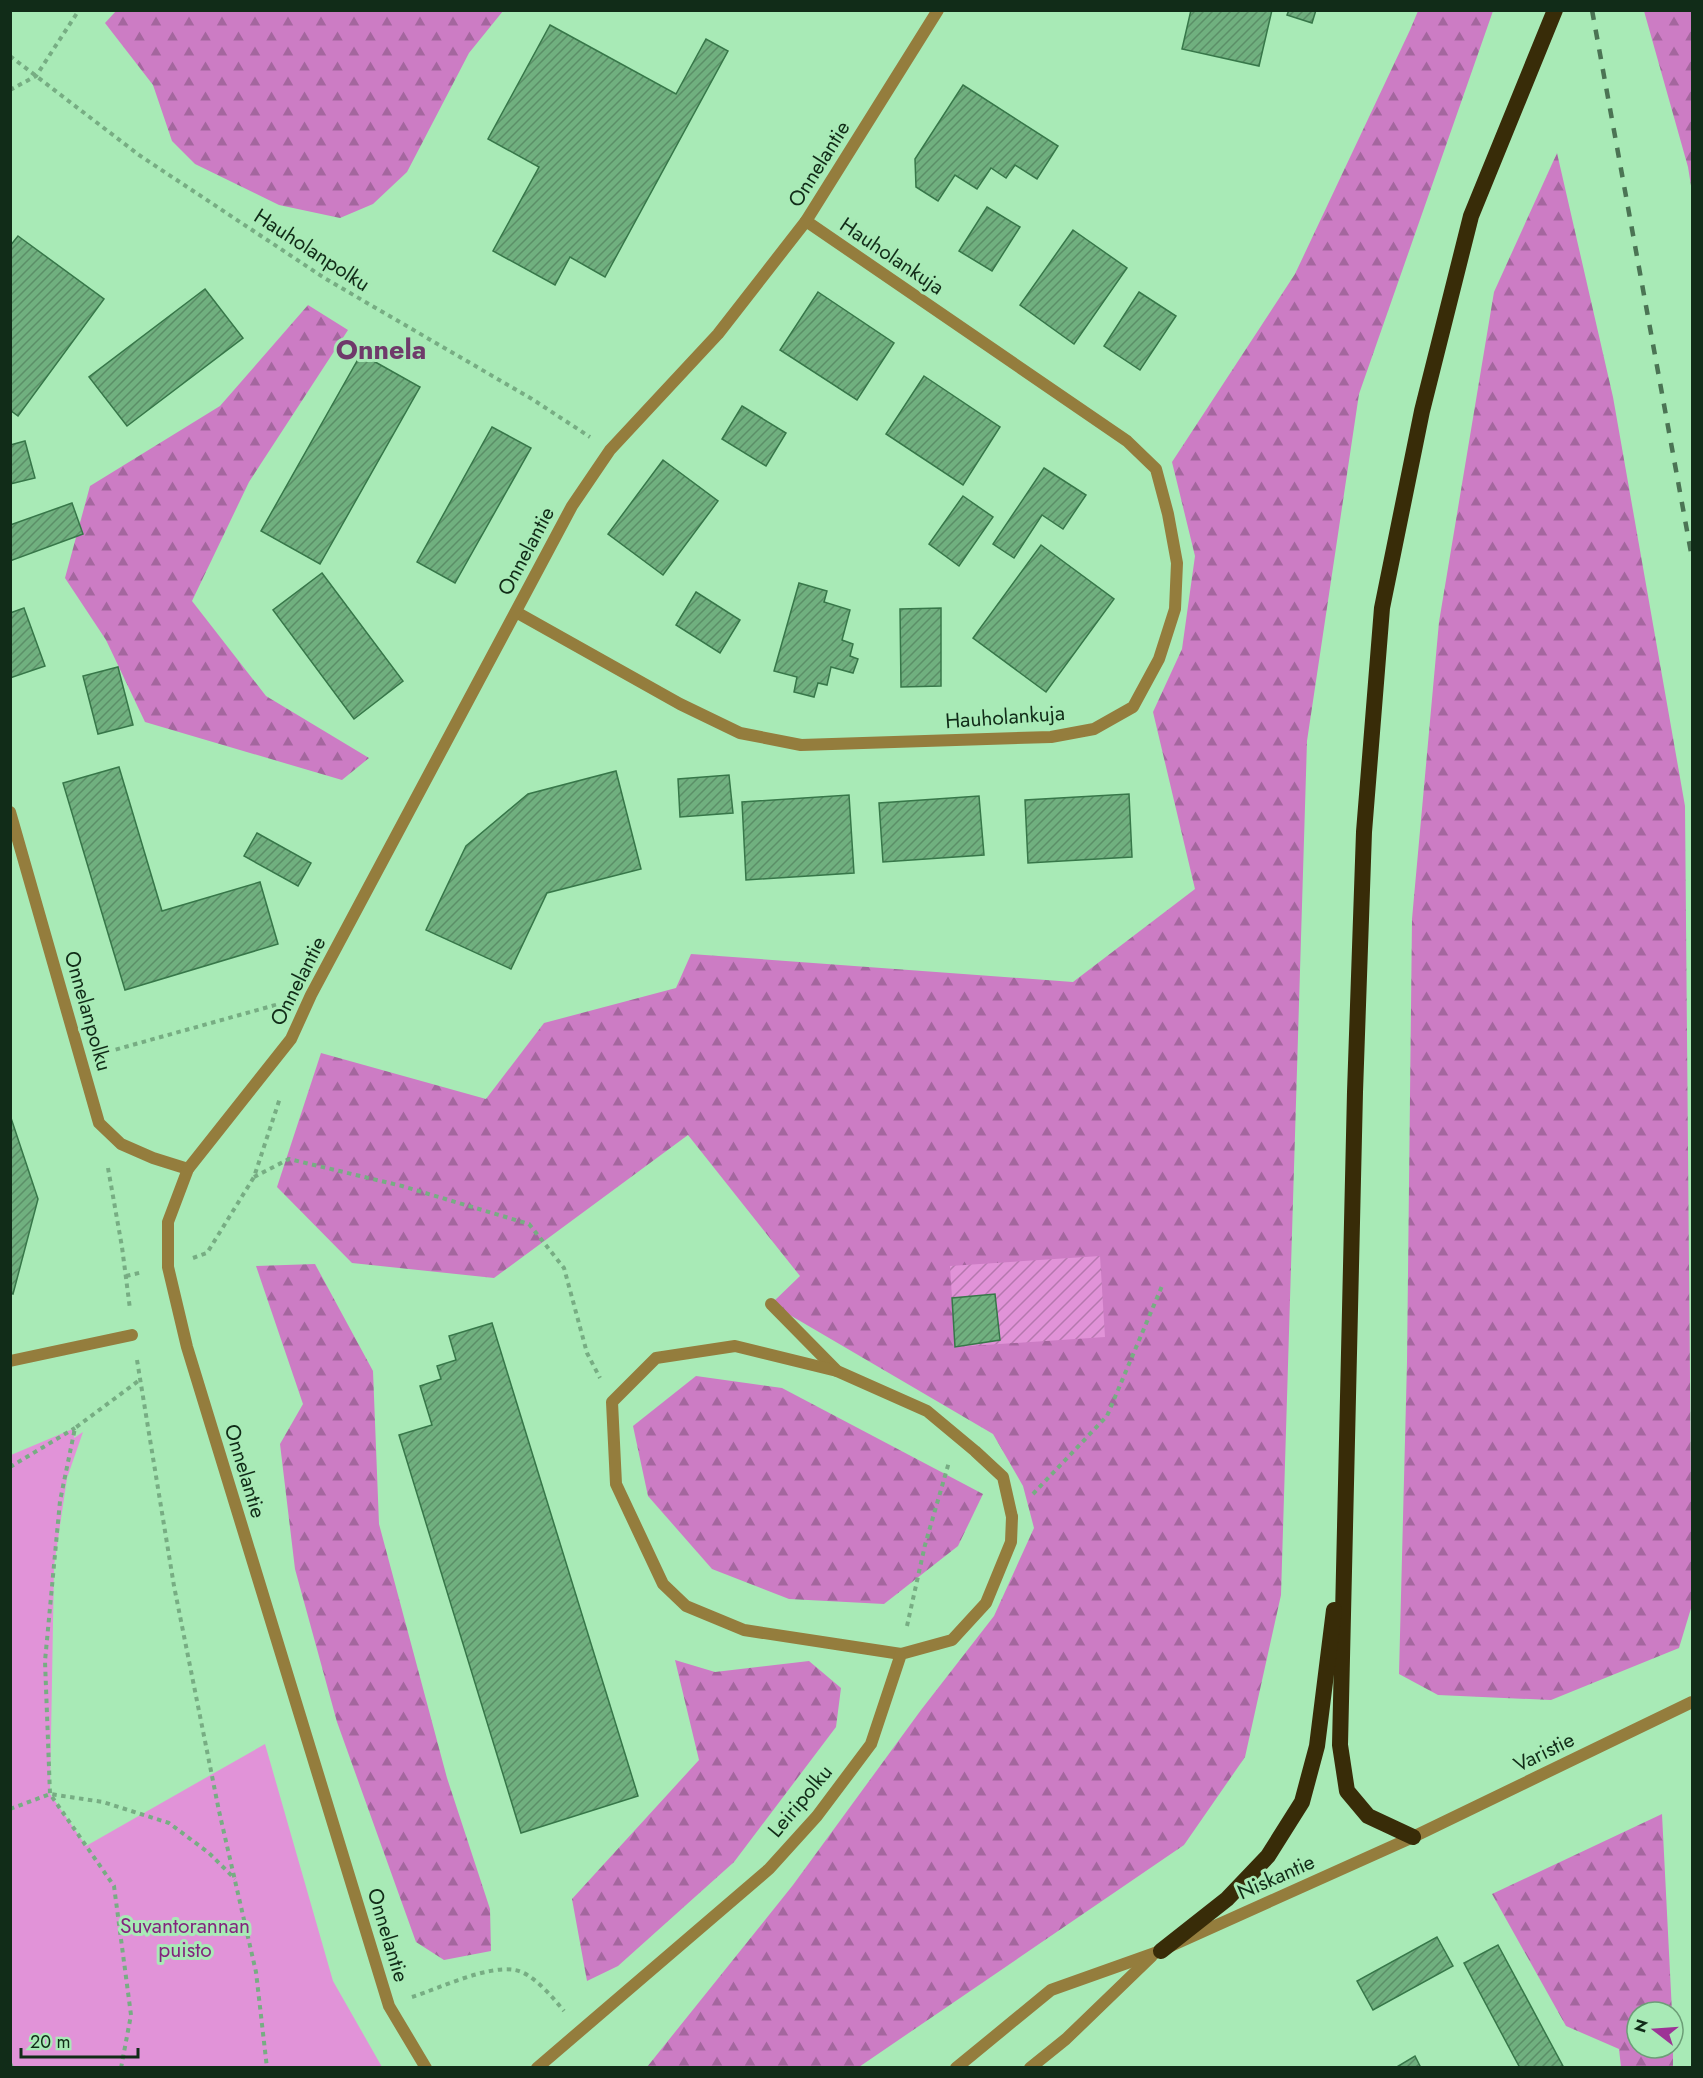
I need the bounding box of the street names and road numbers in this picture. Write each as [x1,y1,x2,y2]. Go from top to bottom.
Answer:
street label: Onnelantie [781,115,857,213]
street label: Hauholanpolku [248,201,376,299]
street label: Hauholankuja [834,210,950,302]
street label: Onnelantie [490,501,562,601]
street label: Hauholankuja [944,698,1066,736]
street label: Onnelantie [263,931,333,1031]
street label: Onnelanpolku [57,947,119,1075]
street label: Onnelantie [217,1420,274,1522]
street label: Varistie [1509,1724,1580,1780]
street label: Leiripolku [761,1758,839,1844]
street label: Niskantie [1232,1847,1320,1907]
street label: Onnelantie [360,1884,417,1986]

